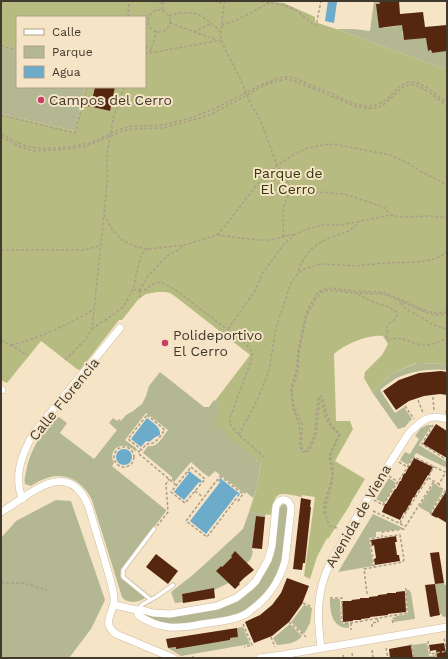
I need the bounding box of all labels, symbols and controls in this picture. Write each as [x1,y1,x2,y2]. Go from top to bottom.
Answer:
legend [16,16,146,88]
text: Calle [52,25,81,39]
text: Parque [52,45,93,59]
text: Agua [52,65,81,79]
place label: Campos del Cerro [49,92,172,108]
marker: Campos del Cerro [36,95,46,105]
park label: Parque de El Cerro [253,165,323,197]
place label: Polideportivo El Cerro [173,327,262,359]
marker: Polideportivo El Cerro [160,338,170,348]
street label: Calle Florencia [26,354,102,444]
street label: Avenida de Viena [322,462,394,570]

